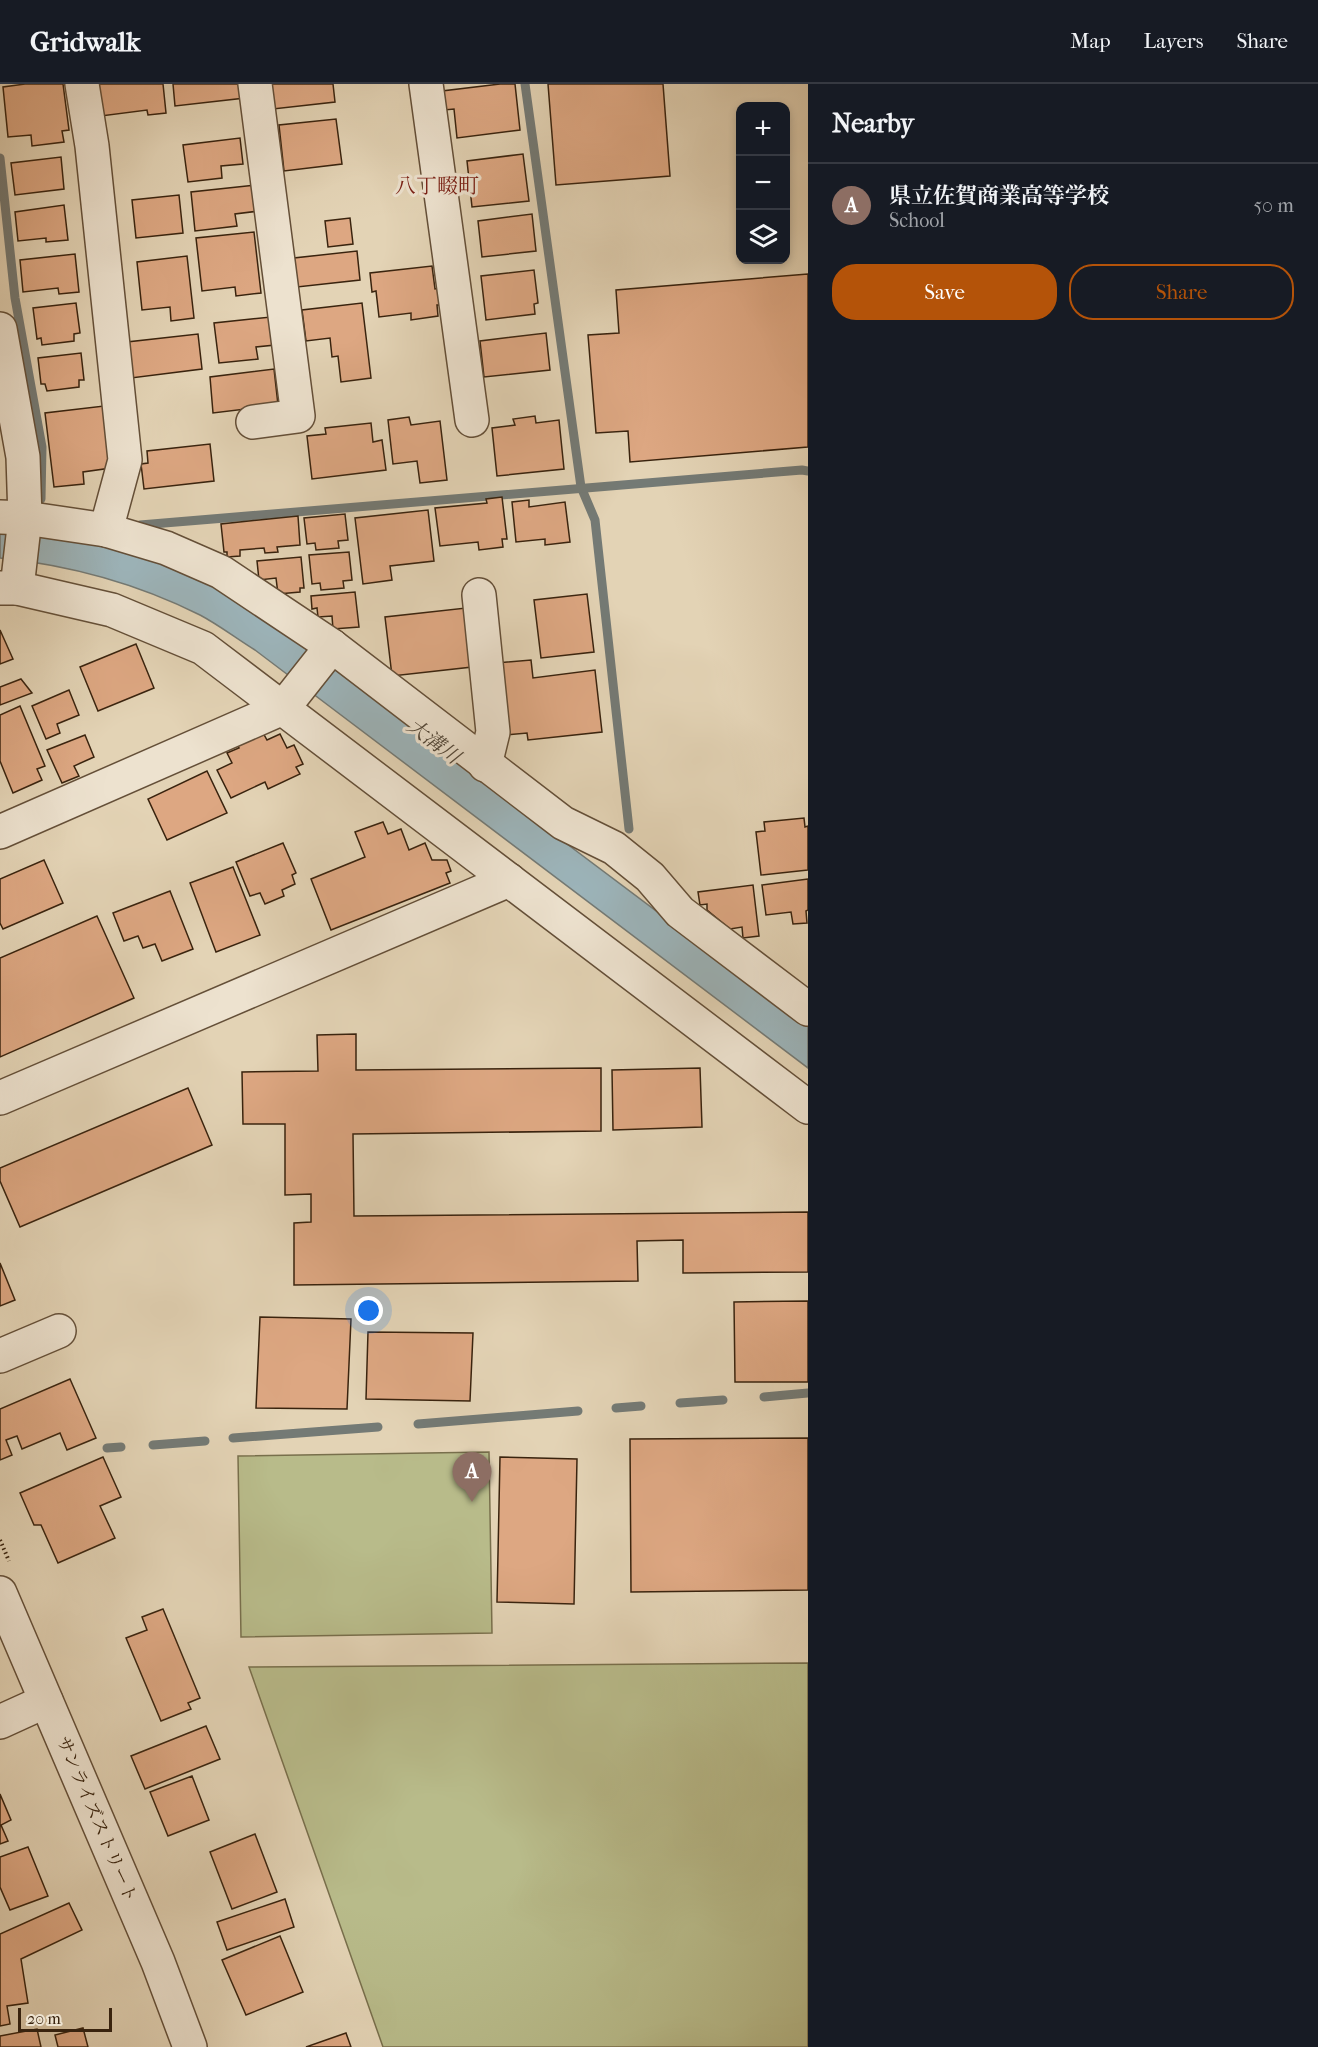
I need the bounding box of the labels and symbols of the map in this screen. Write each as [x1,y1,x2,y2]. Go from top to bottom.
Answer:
district label: 八丁畷町 [395,174,479,198]
water label: 大溝川 [403,714,466,770]
your location [354,1296,383,1325]
pin: A [452,1452,492,1502]
street label: サンライズストリート [52,1733,141,1905]
scale bar [18,2005,112,2032]

